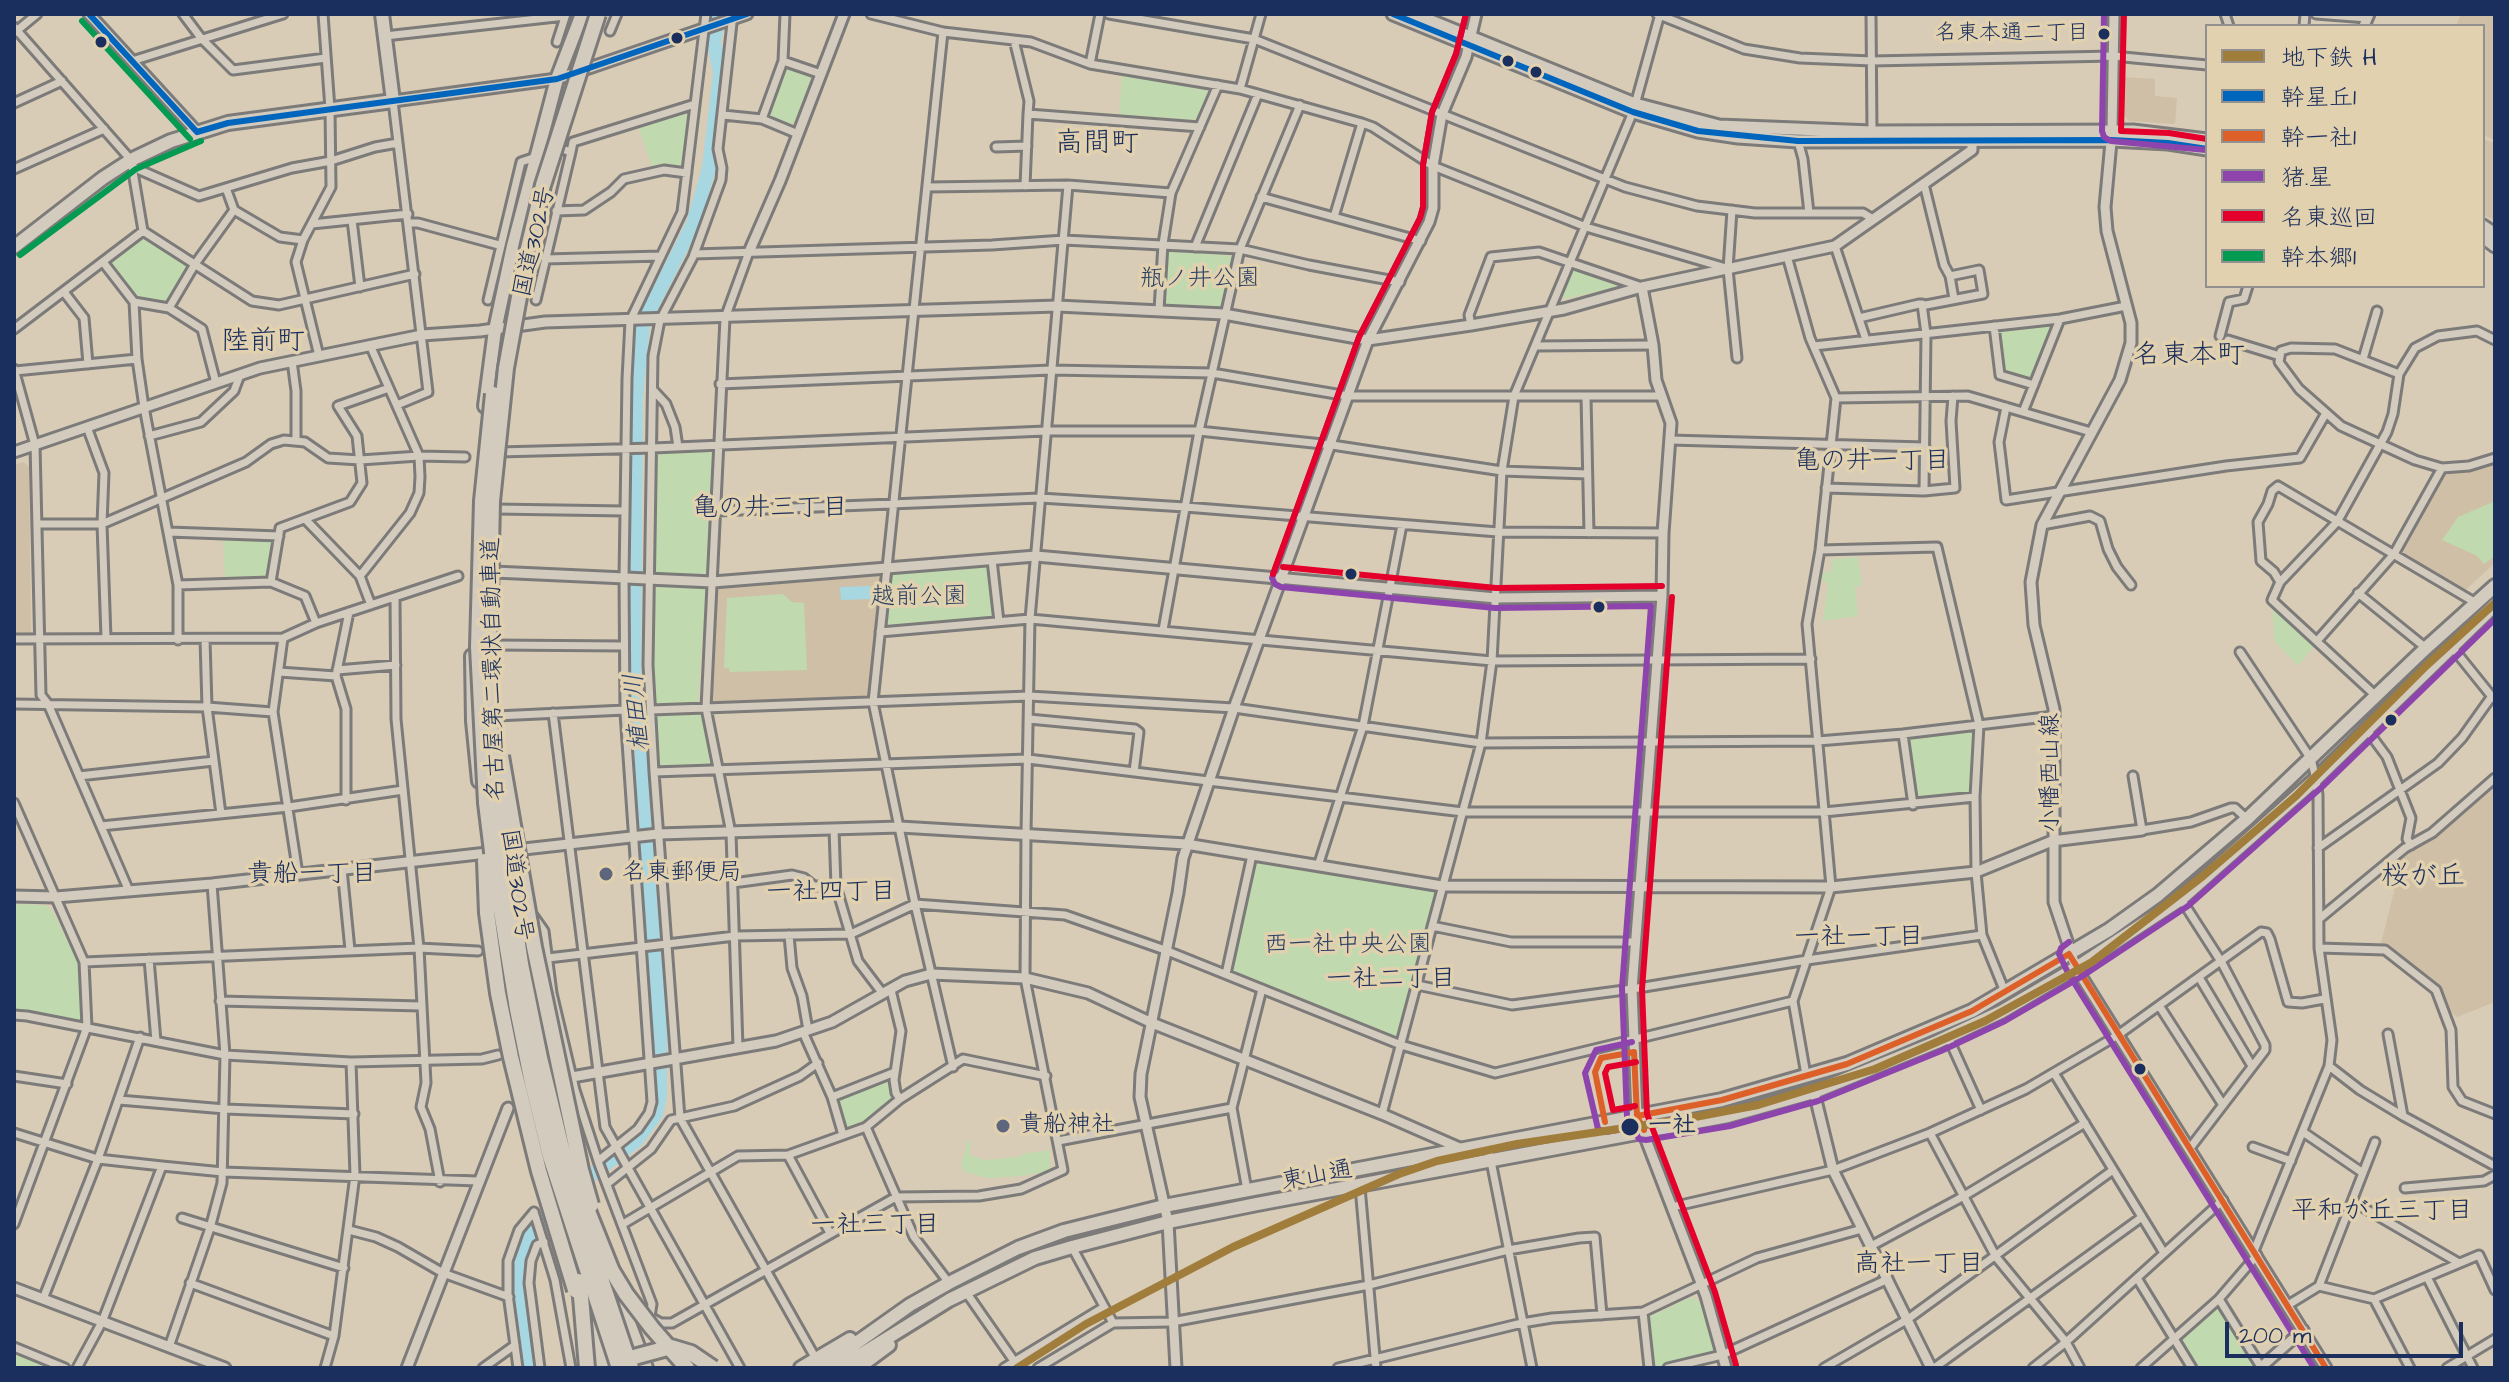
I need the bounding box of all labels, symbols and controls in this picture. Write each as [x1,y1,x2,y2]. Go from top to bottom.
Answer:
place label: 名東本通二丁目 [1935,21,2089,47]
legend [2205,24,2485,288]
marker: 名東本通二丁目 [2096,26,2112,42]
unlabelled marker [669,30,685,46]
unlabelled marker [93,34,109,50]
text: 地下鉄 H [2281,41,2377,75]
unlabelled marker [1500,53,1516,69]
unlabelled marker [1528,64,1544,80]
text: 幹星丘1 [2281,81,2356,115]
text: 幹一社1 [2281,121,2356,155]
district label: 高間町 [1055,128,1139,162]
text: 猪.星 [2281,161,2332,195]
street label: 国道302号 [509,184,563,300]
text: 名東巡回 [2281,201,2377,235]
text: 幹本郷1 [2281,241,2356,275]
park label: 瓶ノ井公園 [1140,266,1260,294]
district label: 陸前町 [221,326,305,360]
district label: 名東本町 [2133,340,2245,374]
district label: 亀の井一丁目 [1794,447,1950,479]
district label: 亀の井三丁目 [692,494,848,526]
street label: 名古屋第二環状自動車道 [478,537,512,801]
unlabelled marker [1343,566,1359,582]
park label: 越前公園 [871,584,967,612]
unlabelled marker [1591,599,1607,615]
water label: 植田川 [620,672,658,752]
unlabelled marker [2383,712,2399,728]
street label: 小幡西山線 [2038,713,2066,833]
street label: 国道302号 [493,827,537,943]
district label: 貴船一丁目 [247,860,377,892]
place label: 名東郵便局 [622,860,742,888]
district label: 桜が丘 [2381,861,2465,895]
marker: 名東郵便局 [597,865,615,883]
district label: 一社四丁目 [766,878,896,910]
district label: 一社一丁目 [1794,923,1924,955]
park label: 西一社中央公園 [1264,932,1432,960]
district label: 一社二丁目 [1326,965,1456,997]
unlabelled marker [2132,1061,2148,1077]
place label: 貴船神社 [1019,1112,1115,1140]
place label: 一社 [1648,1113,1696,1141]
marker: 一社 [1619,1116,1641,1138]
marker: 貴船神社 [994,1117,1012,1135]
street label: 東山通 [1279,1157,1355,1197]
district label: 平和が丘三丁目 [2291,1197,2473,1229]
district label: 一社三丁目 [810,1211,940,1243]
district label: 高社一丁目 [1854,1250,1984,1282]
scale bar [2229,1306,2467,1356]
text: 200 m [2239,1319,2311,1353]

